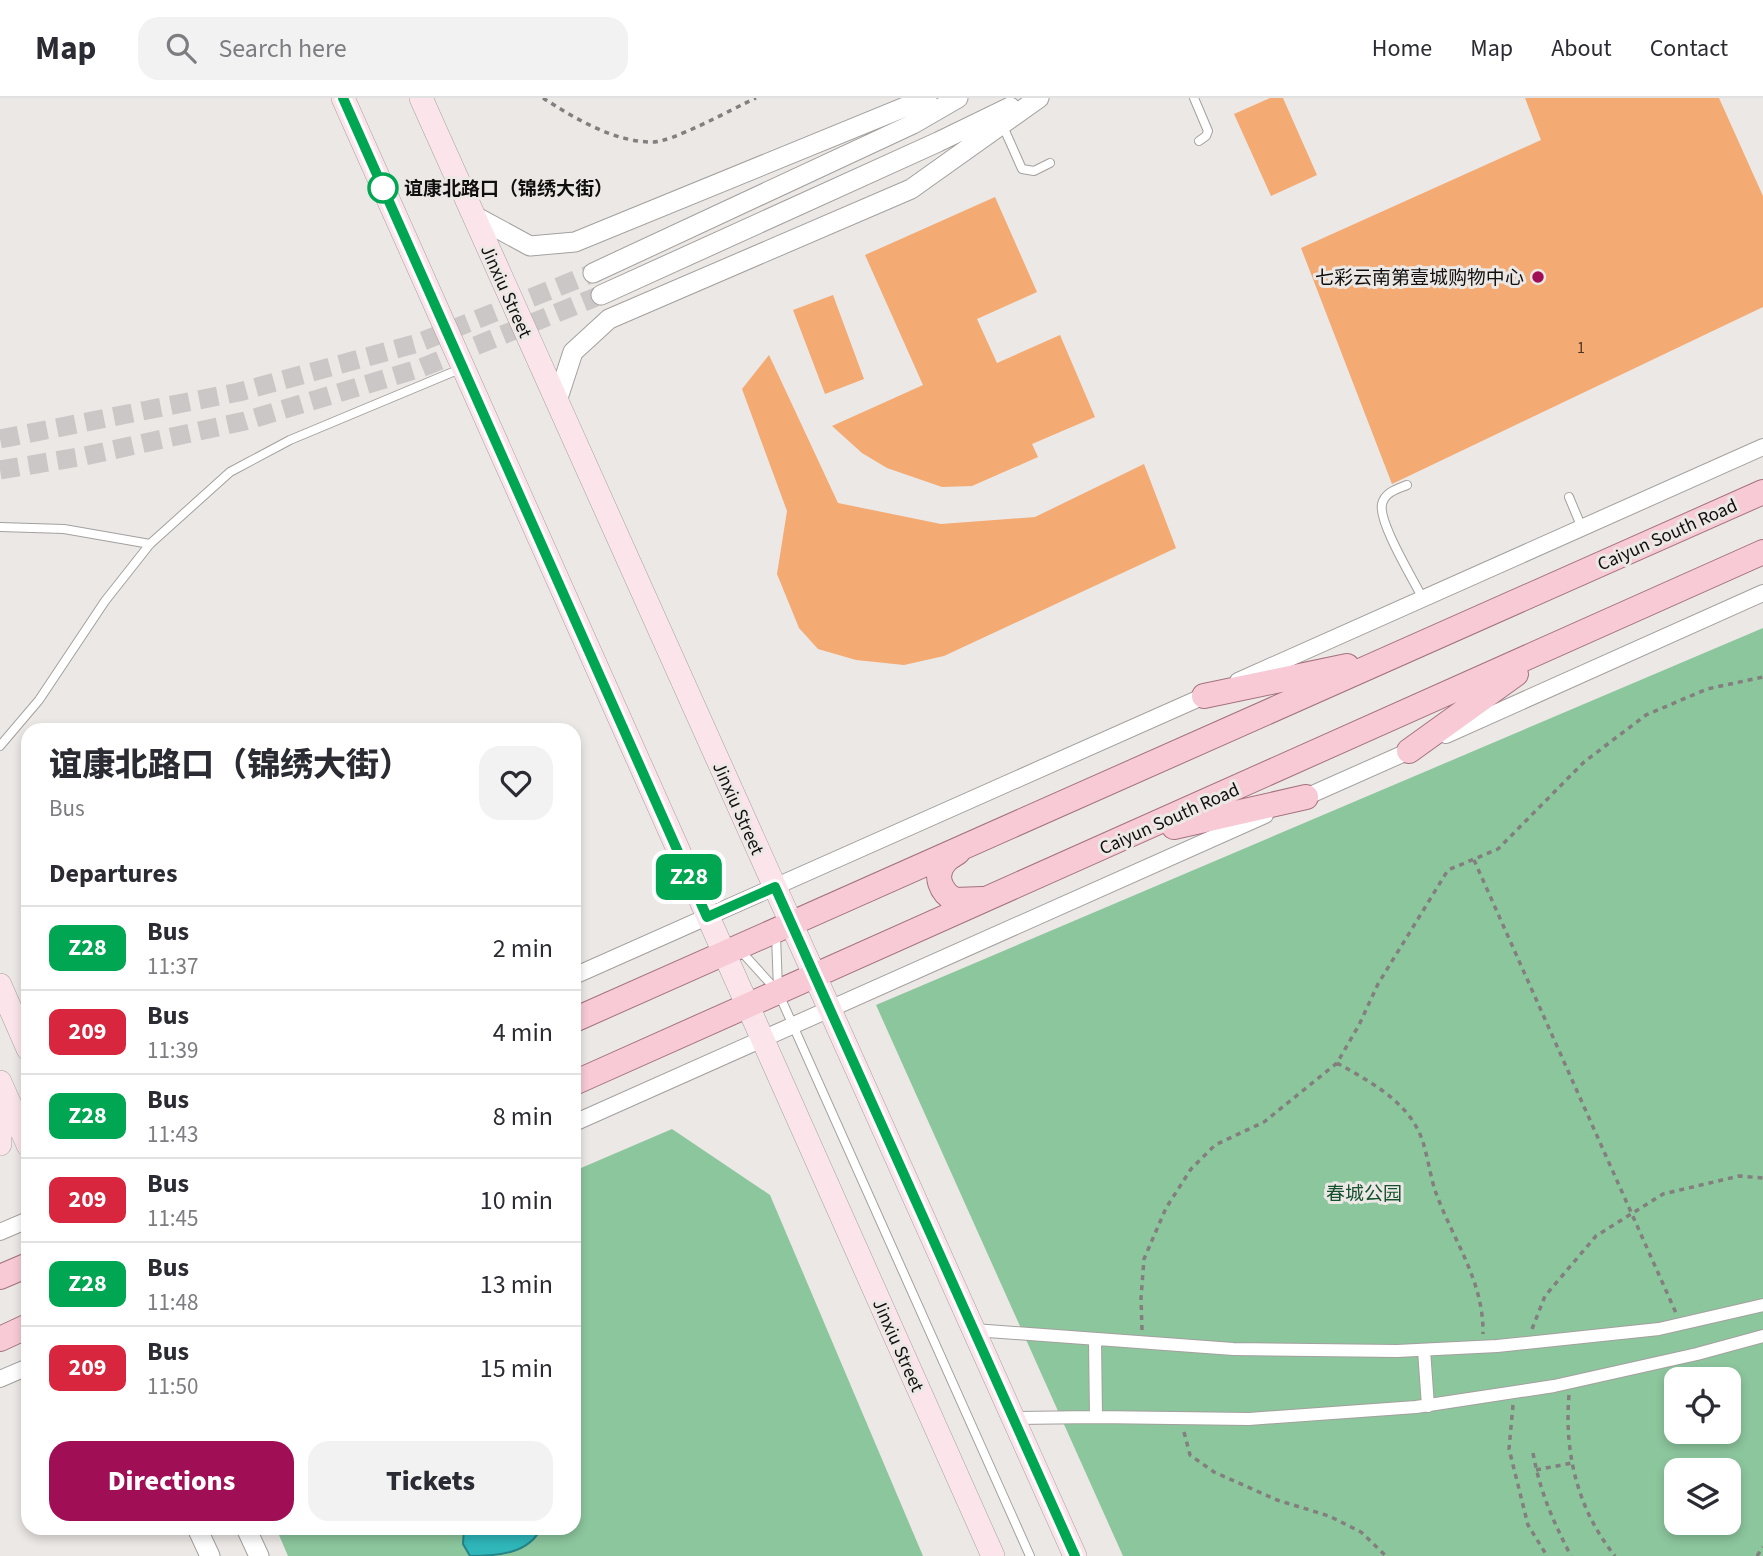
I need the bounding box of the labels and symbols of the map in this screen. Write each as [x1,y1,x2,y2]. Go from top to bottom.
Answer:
marker: 谊康北路口（锦绣大街） [368,173,398,203]
place label: 谊康北路口（锦绣大街） [404,176,613,203]
street label: Jinxiu Street [473,241,538,343]
place label: 七彩云南第壹城购物中心 [1315,265,1524,292]
marker: 七彩云南第壹城购物中心 [1530,269,1546,285]
house number: 1 [1577,337,1585,359]
street label: Caiyun South Road [1593,492,1742,578]
street label: Jinxiu Street [705,758,770,860]
street label: Caiyun South Road [1095,776,1244,862]
line badge: Z28 [649,854,729,900]
park label: 春城公园 [1326,1181,1402,1208]
street label: Jinxiu Street [865,1295,930,1397]

